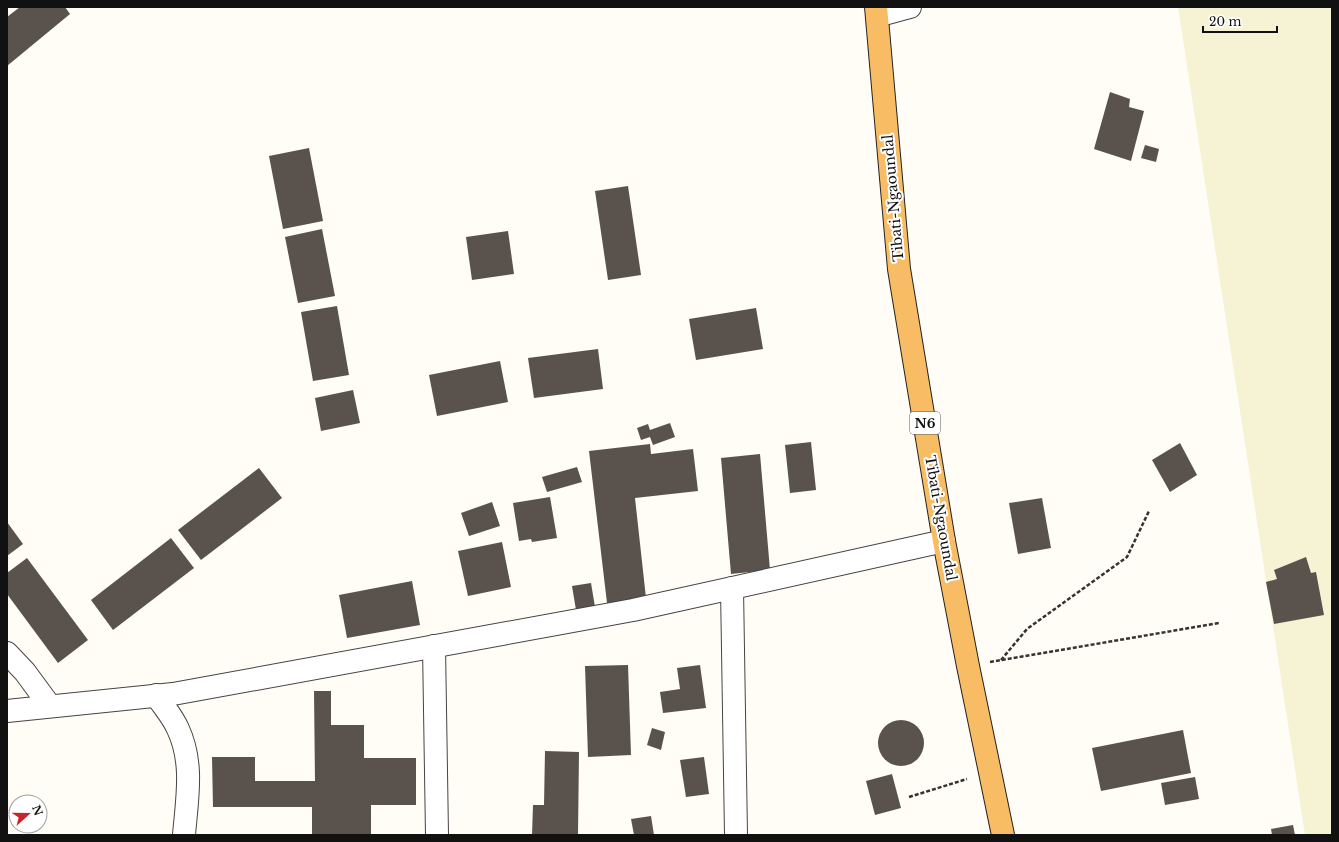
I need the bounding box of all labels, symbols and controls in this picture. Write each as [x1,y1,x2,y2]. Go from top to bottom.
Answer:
scale bar [1203,8,1277,34]
text: 20 m [1209,14,1241,29]
street label: Tibati-Ngaoundal [878,133,908,262]
road number: N6 [910,412,940,434]
street label: Tibati-Ngaoundal [921,454,961,583]
north arrow [8,794,48,834]
text: N [29,803,46,818]

